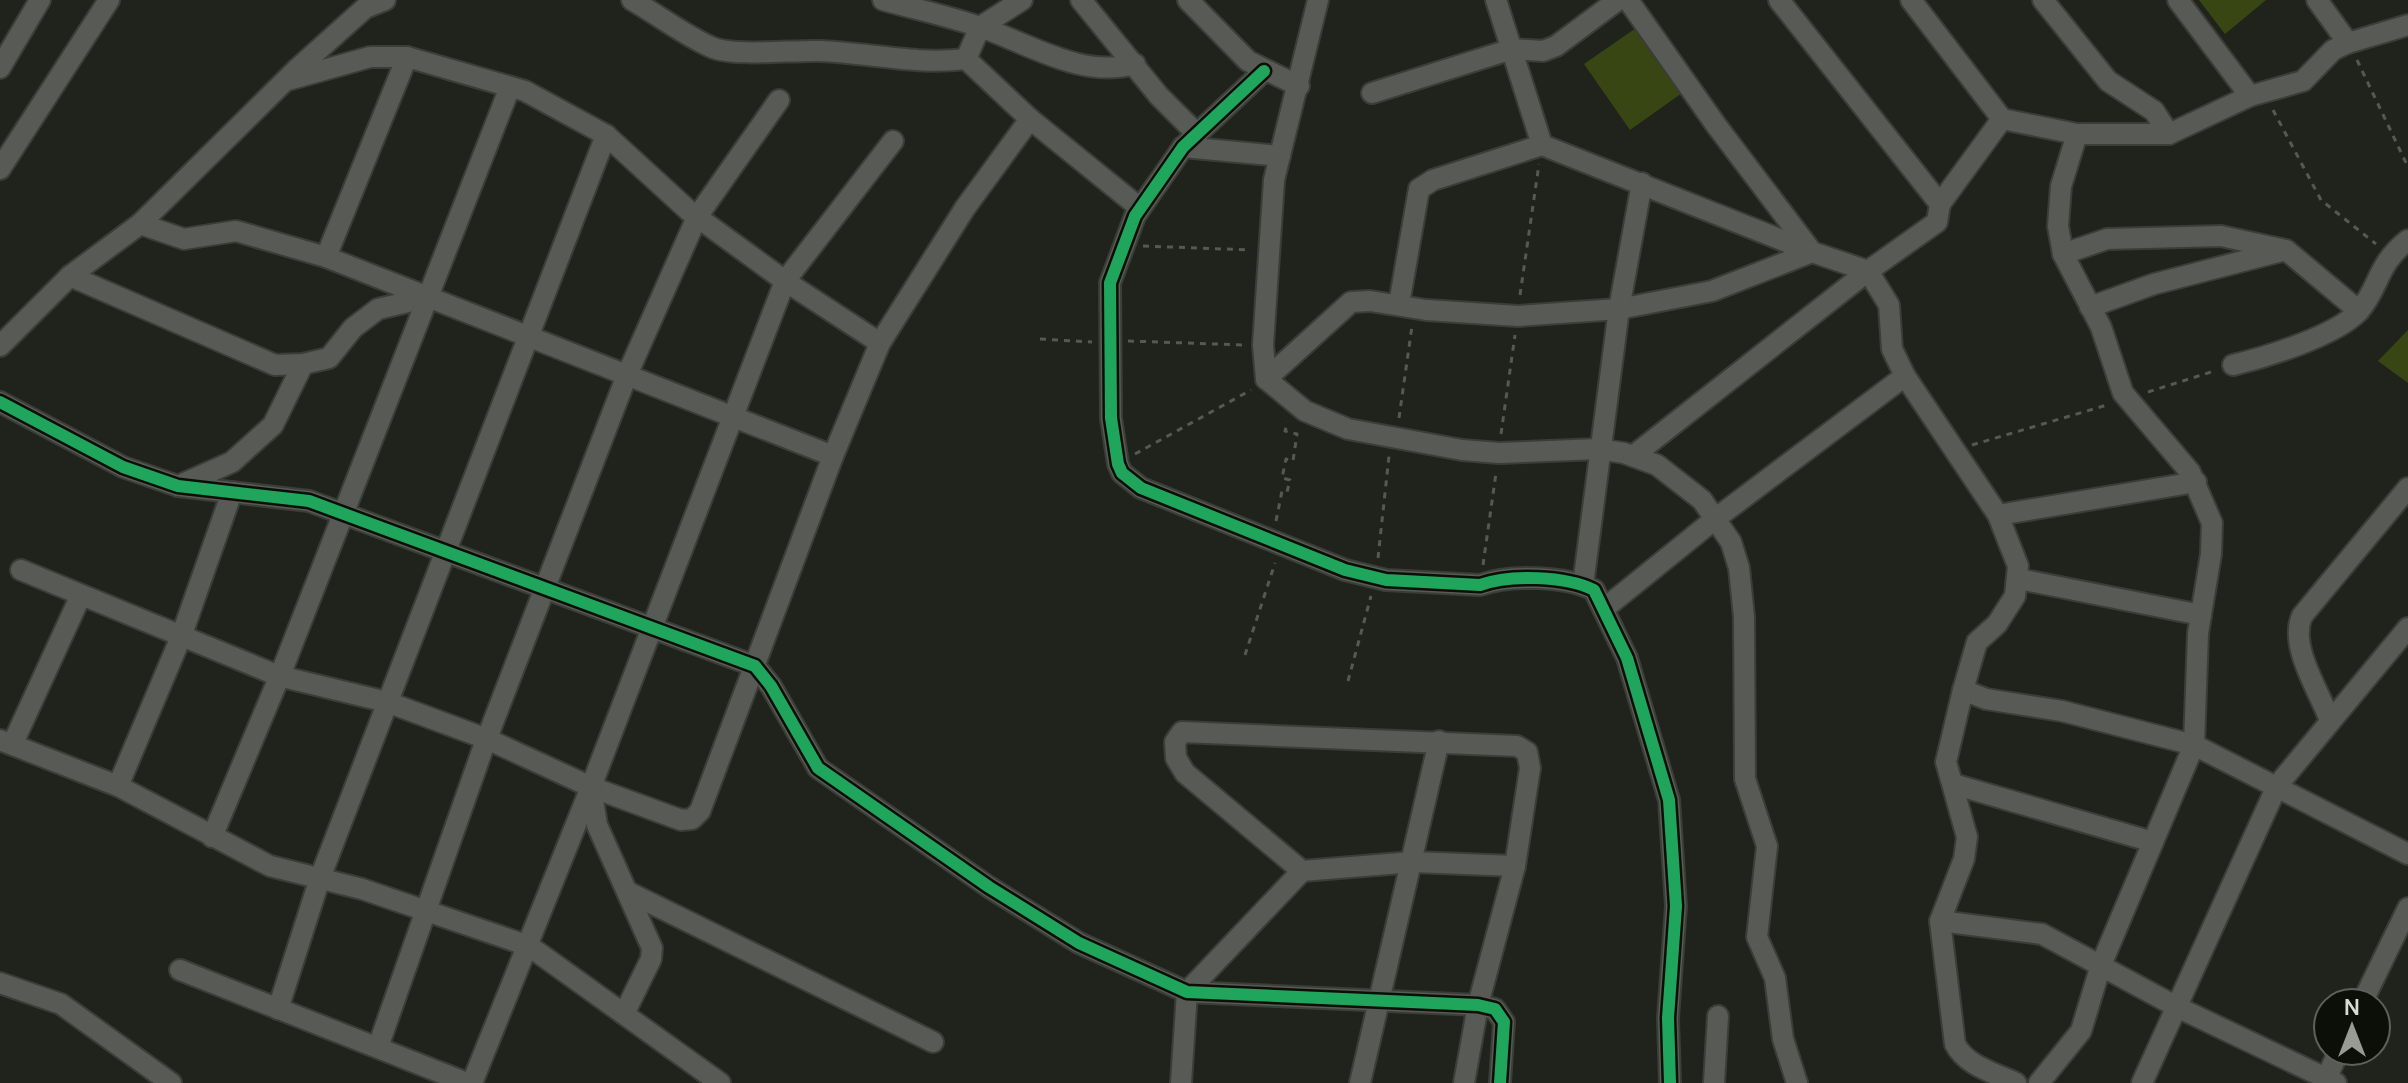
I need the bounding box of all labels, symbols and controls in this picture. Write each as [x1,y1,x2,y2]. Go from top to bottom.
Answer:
north arrow [2312,987,2392,1067]
text: N [2344,992,2360,1022]

